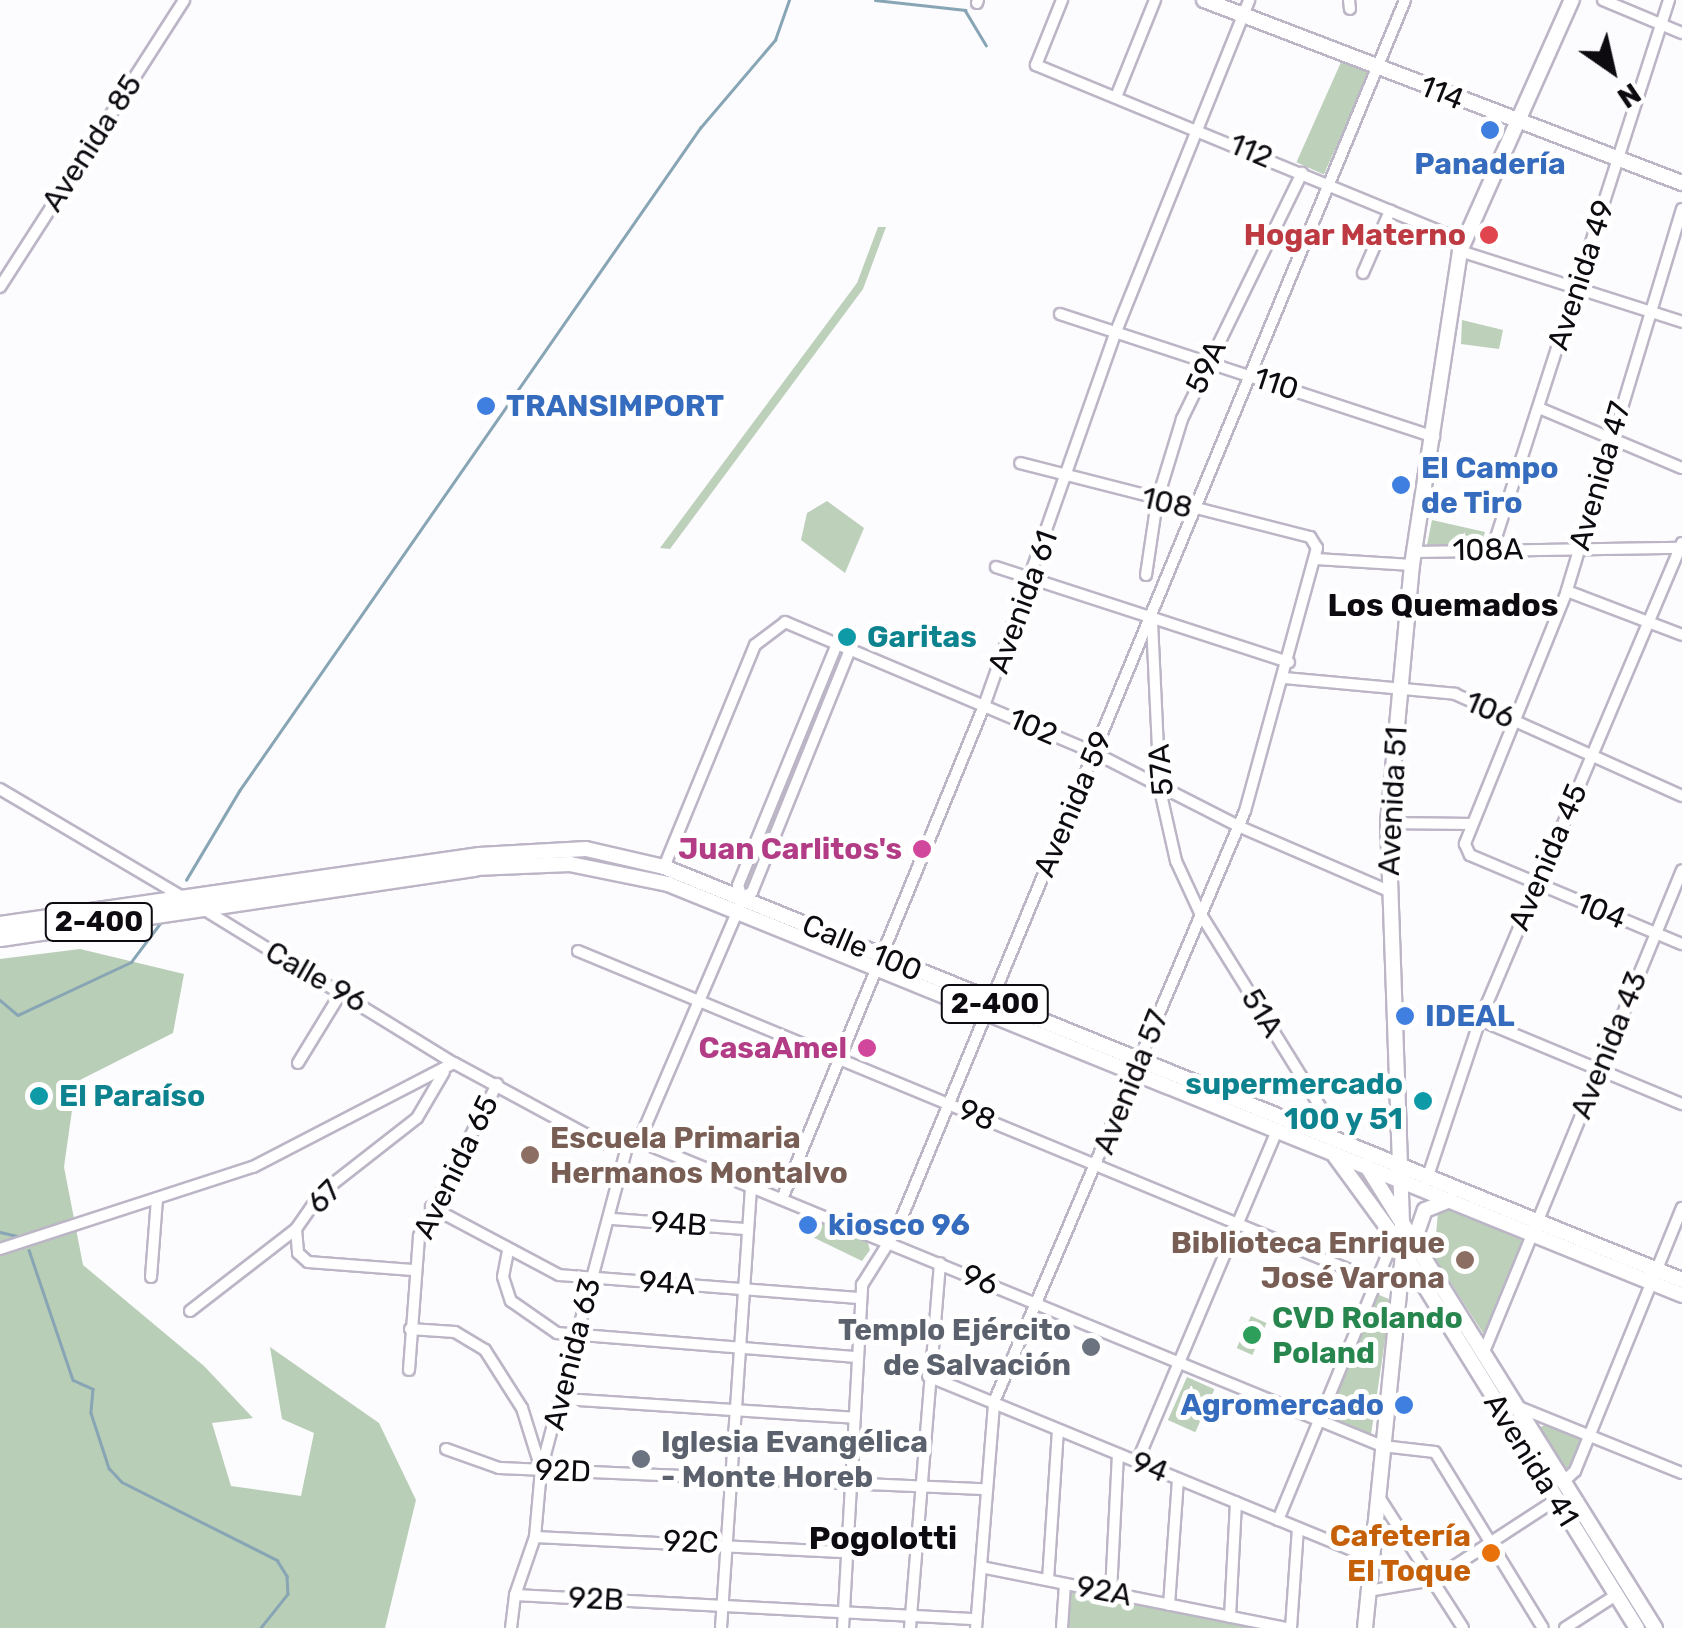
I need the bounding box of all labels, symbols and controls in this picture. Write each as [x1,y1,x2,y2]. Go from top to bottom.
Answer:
north arrow [1562,20,1662,120]
street label: Avenida 85 [34,68,150,218]
street label: 114 [1415,68,1469,118]
text: N [1611,76,1647,115]
marker: Panadería [1479,119,1501,141]
street label: 112 [1224,126,1278,176]
place label: Panadería [1414,146,1566,182]
street label: Avenida 49 [1540,196,1622,354]
place label: Hogar Materno [1243,217,1466,253]
marker: Hogar Materno [1476,222,1502,248]
street label: 59A [1178,335,1234,399]
street label: 110 [1249,360,1303,408]
place label: TRANSIMPORT [506,388,724,424]
marker: TRANSIMPORT [475,395,497,417]
street label: Avenida 47 [1562,398,1638,554]
place label: El Campo de Tiro [1421,450,1559,520]
marker: El Campo de Tiro [1390,474,1412,496]
street label: 108 [1138,480,1196,526]
street label: Avenida 61 [981,526,1065,678]
street label: 108A [1452,531,1524,569]
district label: Los Quemados [1328,586,1558,624]
place label: Garitas [867,619,977,655]
marker: Garitas [836,626,858,648]
street label: 106 [1460,684,1520,736]
street label: 102 [1003,701,1063,753]
street label: Avenida 51 [1371,725,1415,877]
street label: Avenida 59 [1026,726,1120,882]
street label: 57A [1141,743,1181,797]
street label: Avenida 45 [1501,778,1595,936]
place label: Juan Carlitos's [678,831,902,867]
marker: Juan Carlitos's [911,838,933,860]
street label: 104 [1571,885,1631,937]
road number: 2-400 [44,899,154,945]
street label: Calle 100 [797,907,927,989]
street label: Calle 96 [259,934,373,1020]
street label: Avenida 43 [1563,966,1655,1124]
road number: 2-400 [940,981,1050,1027]
street label: 51A [1233,982,1291,1044]
place label: IDEAL [1425,998,1515,1034]
street label: Avenida 57 [1086,1005,1176,1159]
marker: IDEAL [1394,1005,1416,1027]
place label: CasaAmel [699,1030,847,1066]
marker: CasaAmel [856,1037,878,1059]
place label: supermercado 100 y 51 [1185,1066,1403,1136]
place label: El Paraíso [59,1078,205,1114]
marker: El Paraíso [28,1085,50,1107]
street label: Avenida 65 [406,1089,506,1245]
marker: supermercado 100 y 51 [1412,1090,1434,1112]
street label: 98 [953,1091,1001,1139]
place label: Escuela Primaria Hermanos Montalvo [550,1120,848,1190]
marker: Escuela Primaria Hermanos Montalvo [519,1144,541,1166]
street label: 67 [300,1173,348,1221]
street label: 94B [650,1204,708,1244]
place label: kiosco 96 [828,1207,970,1243]
marker: kiosco 96 [797,1214,819,1236]
place label: Biblioteca Enrique José Varona [1171,1225,1445,1296]
marker: Biblioteca Enrique José Varona [1454,1249,1476,1271]
street label: 96 [957,1256,1003,1304]
street label: 94A [638,1264,696,1302]
street label: Avenida 63 [536,1274,608,1434]
place label: CVD Rolando Poland [1272,1300,1463,1370]
place label: Templo Ejército de Salvación [838,1312,1071,1382]
marker: CVD Rolando Poland [1241,1324,1263,1346]
marker: Templo Ejército de Salvación [1080,1336,1102,1358]
place label: Agromercado [1180,1387,1384,1423]
street label: Avenida 41 [1476,1387,1586,1533]
marker: Agromercado [1393,1394,1415,1416]
place label: Iglesia Evangélica - Monte Horeb [661,1424,928,1494]
street label: 94 [1127,1444,1173,1490]
marker: Iglesia Evangélica - Monte Horeb [630,1448,652,1470]
street label: 92D [534,1452,592,1490]
place label: Cafetería El Toque [1330,1518,1471,1588]
district label: Pogolotti [809,1519,957,1557]
street label: 92C [663,1523,719,1561]
marker: Cafetería El Toque [1480,1542,1502,1564]
street label: 92A [1073,1568,1135,1614]
street label: 92B [567,1580,625,1618]

